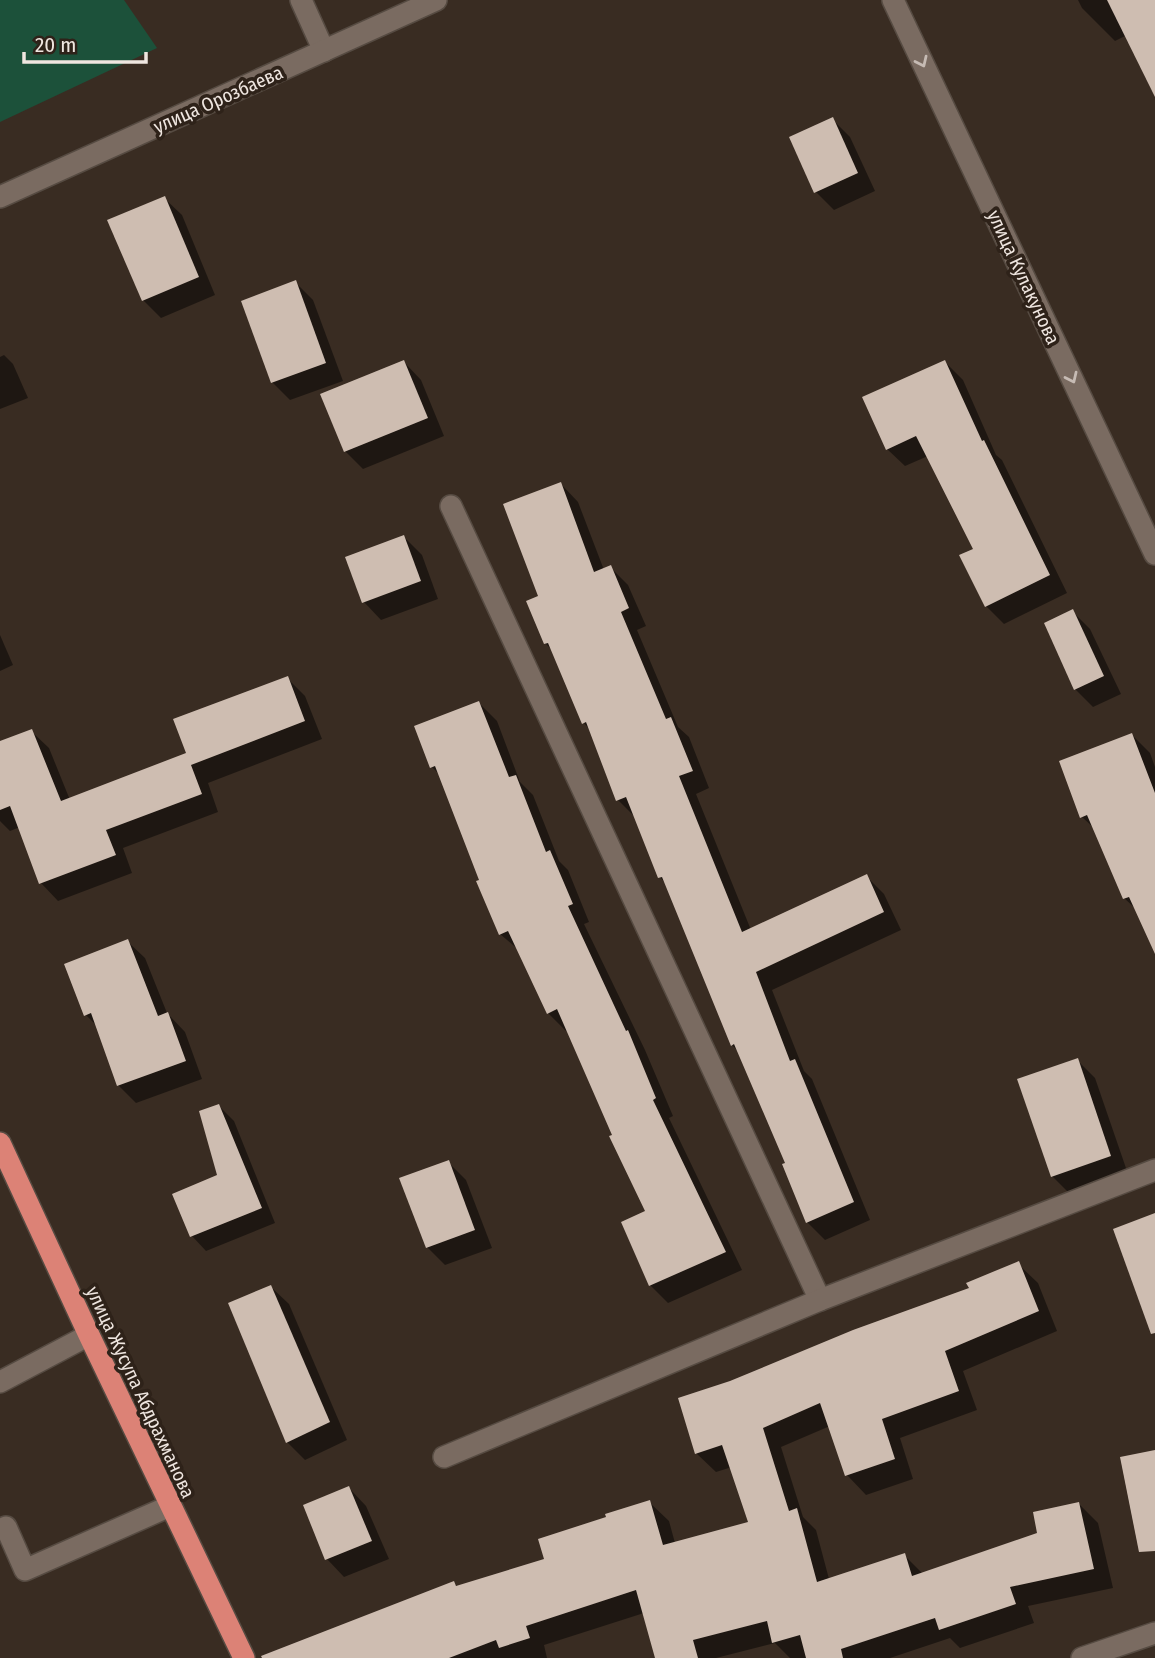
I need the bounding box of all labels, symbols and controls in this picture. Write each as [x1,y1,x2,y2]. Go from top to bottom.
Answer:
scale bar [24,21,147,65]
text: 20 m [35,32,76,58]
one-way arrow [914,55,928,67]
street label: улица Орозбаева [150,61,286,138]
street label: улица Кулакунова [982,206,1065,348]
one-way arrow [1063,371,1077,383]
street label: улица Жусупа Абдрахманова [81,1283,200,1502]

